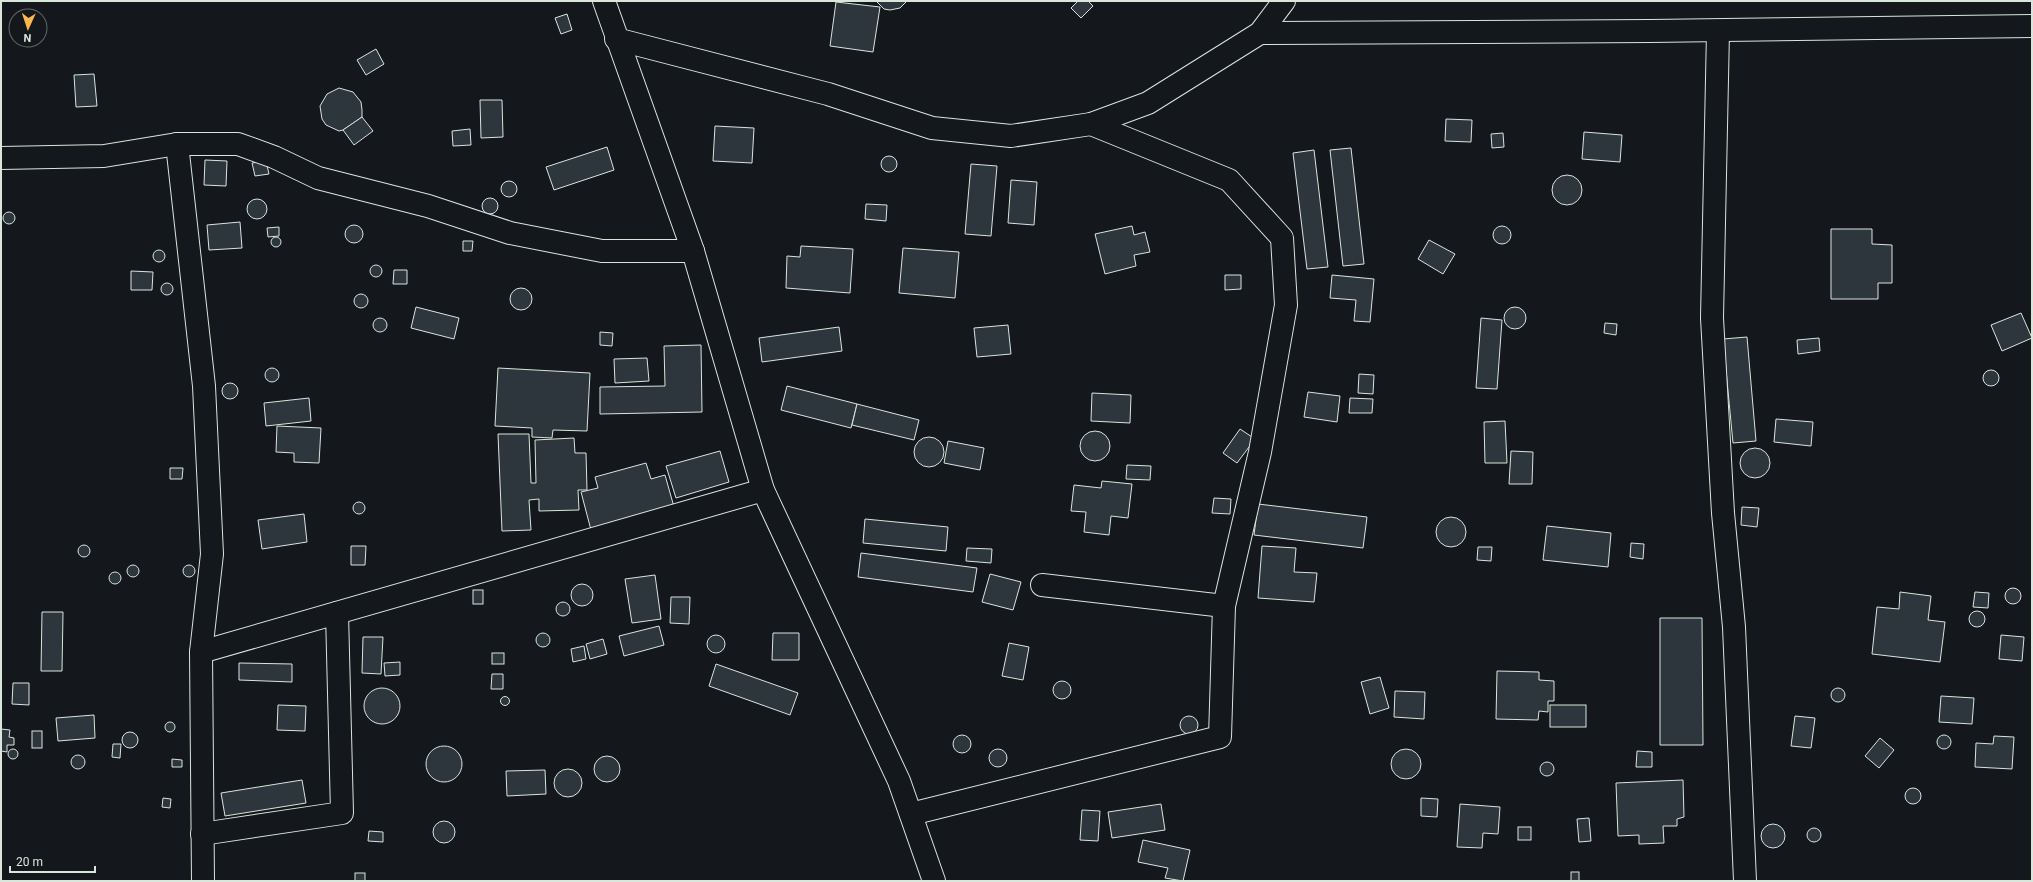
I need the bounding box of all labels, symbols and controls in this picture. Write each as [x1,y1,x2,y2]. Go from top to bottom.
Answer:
north arrow [8,8,48,48]
text: N [23,31,32,44]
scale bar [10,848,95,874]
text: 20 m [16,855,43,869]

